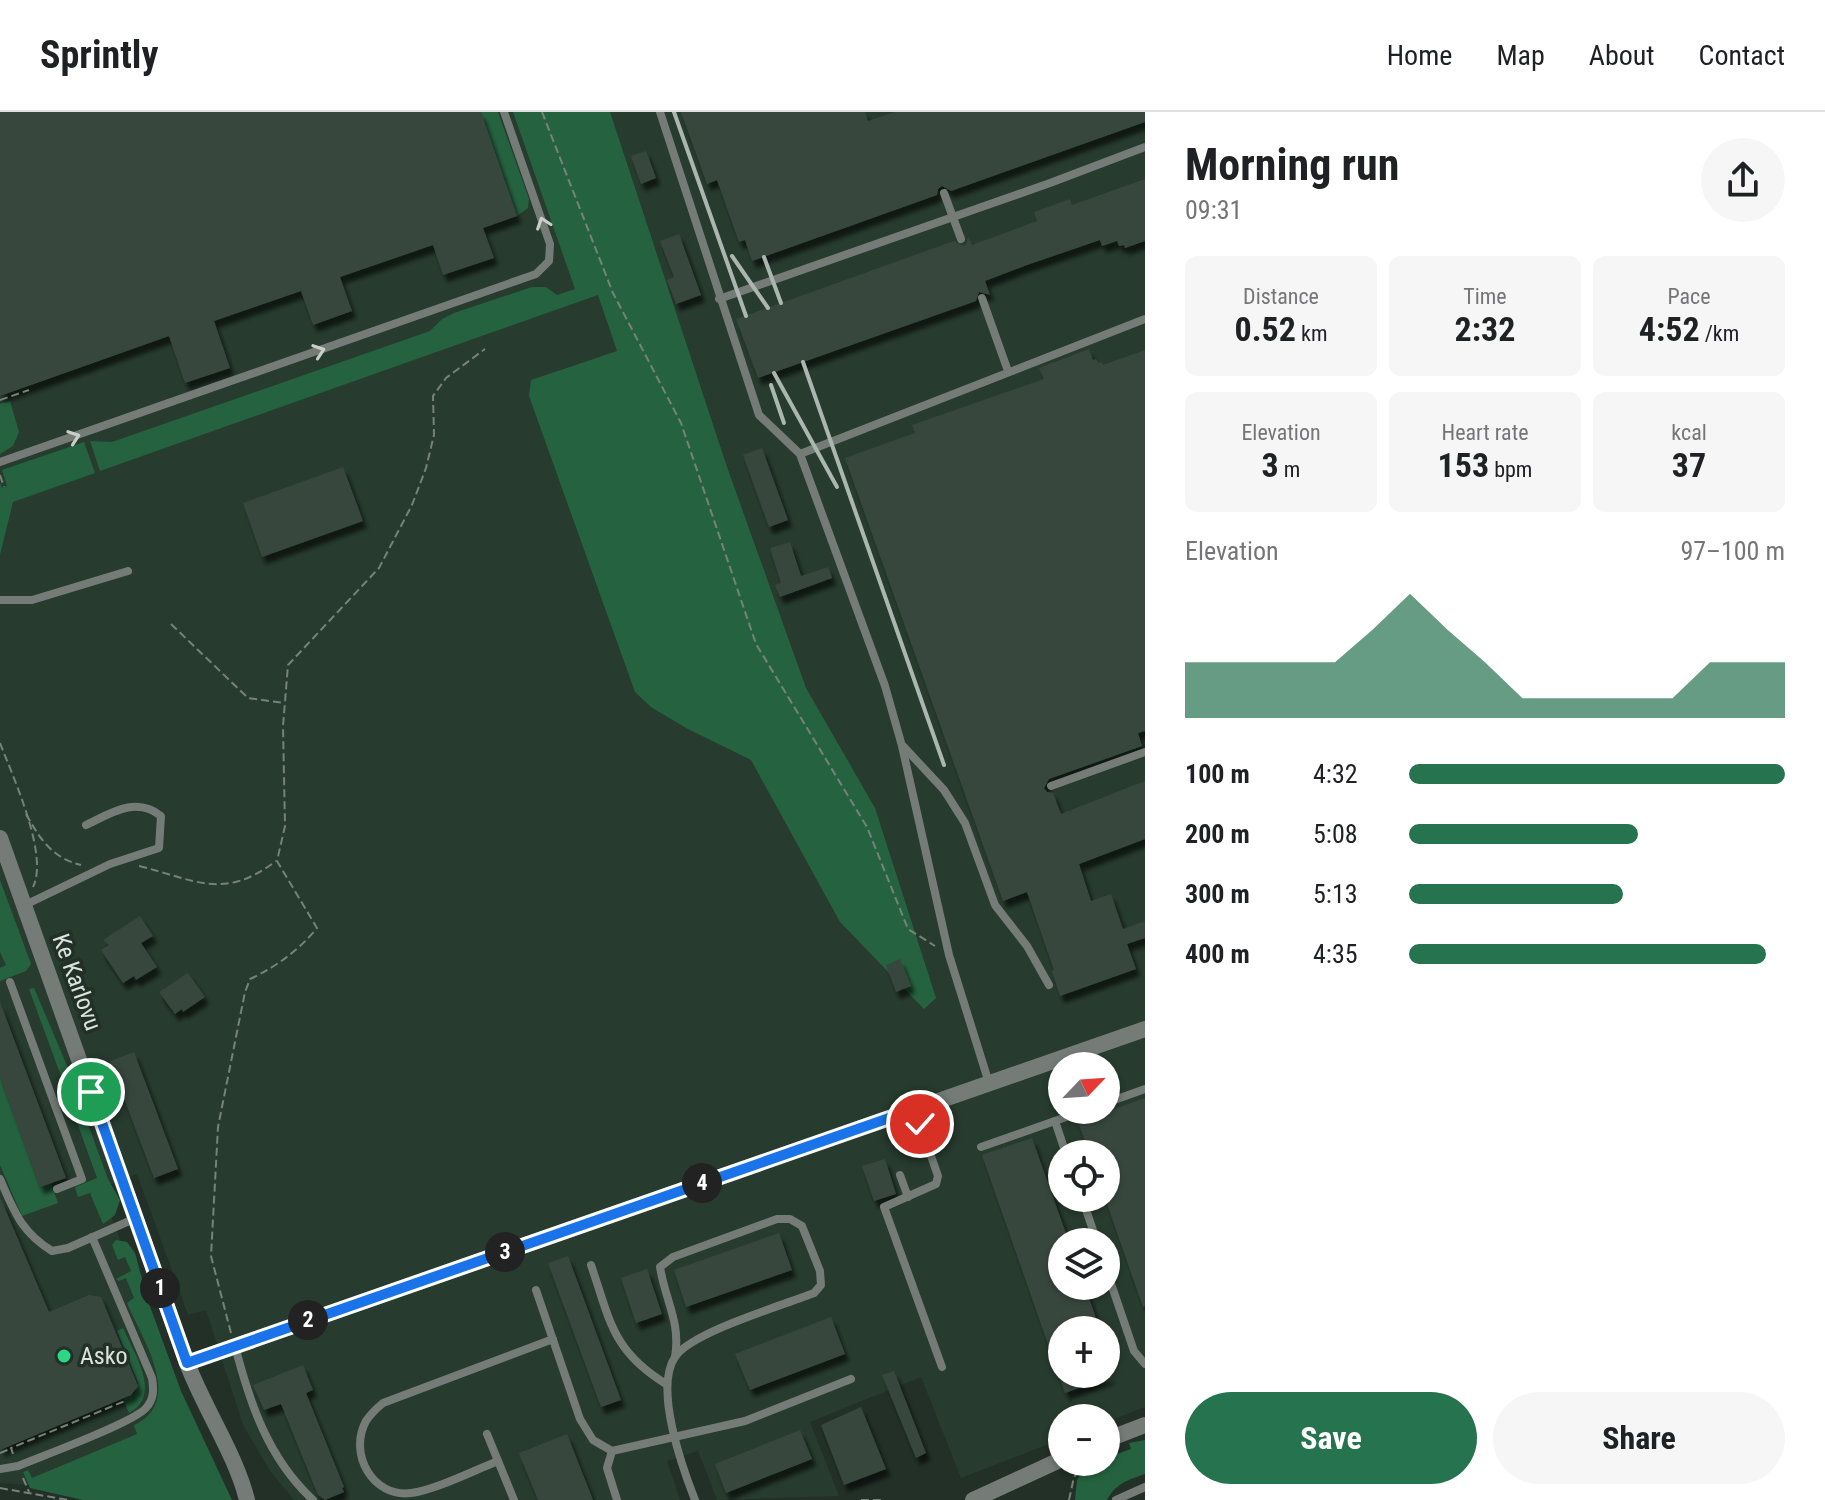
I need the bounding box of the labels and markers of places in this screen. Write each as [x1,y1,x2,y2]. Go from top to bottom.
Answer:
pin [57,1058,125,1126]
pin [886,1090,954,1158]
pin: 4 [682,1163,722,1203]
pin: 3 [485,1232,525,1272]
pin: 1 [140,1268,180,1308]
pin: 2 [288,1300,328,1340]
place label: Asko [80,1342,128,1370]
marker: Asko [55,1347,73,1365]

